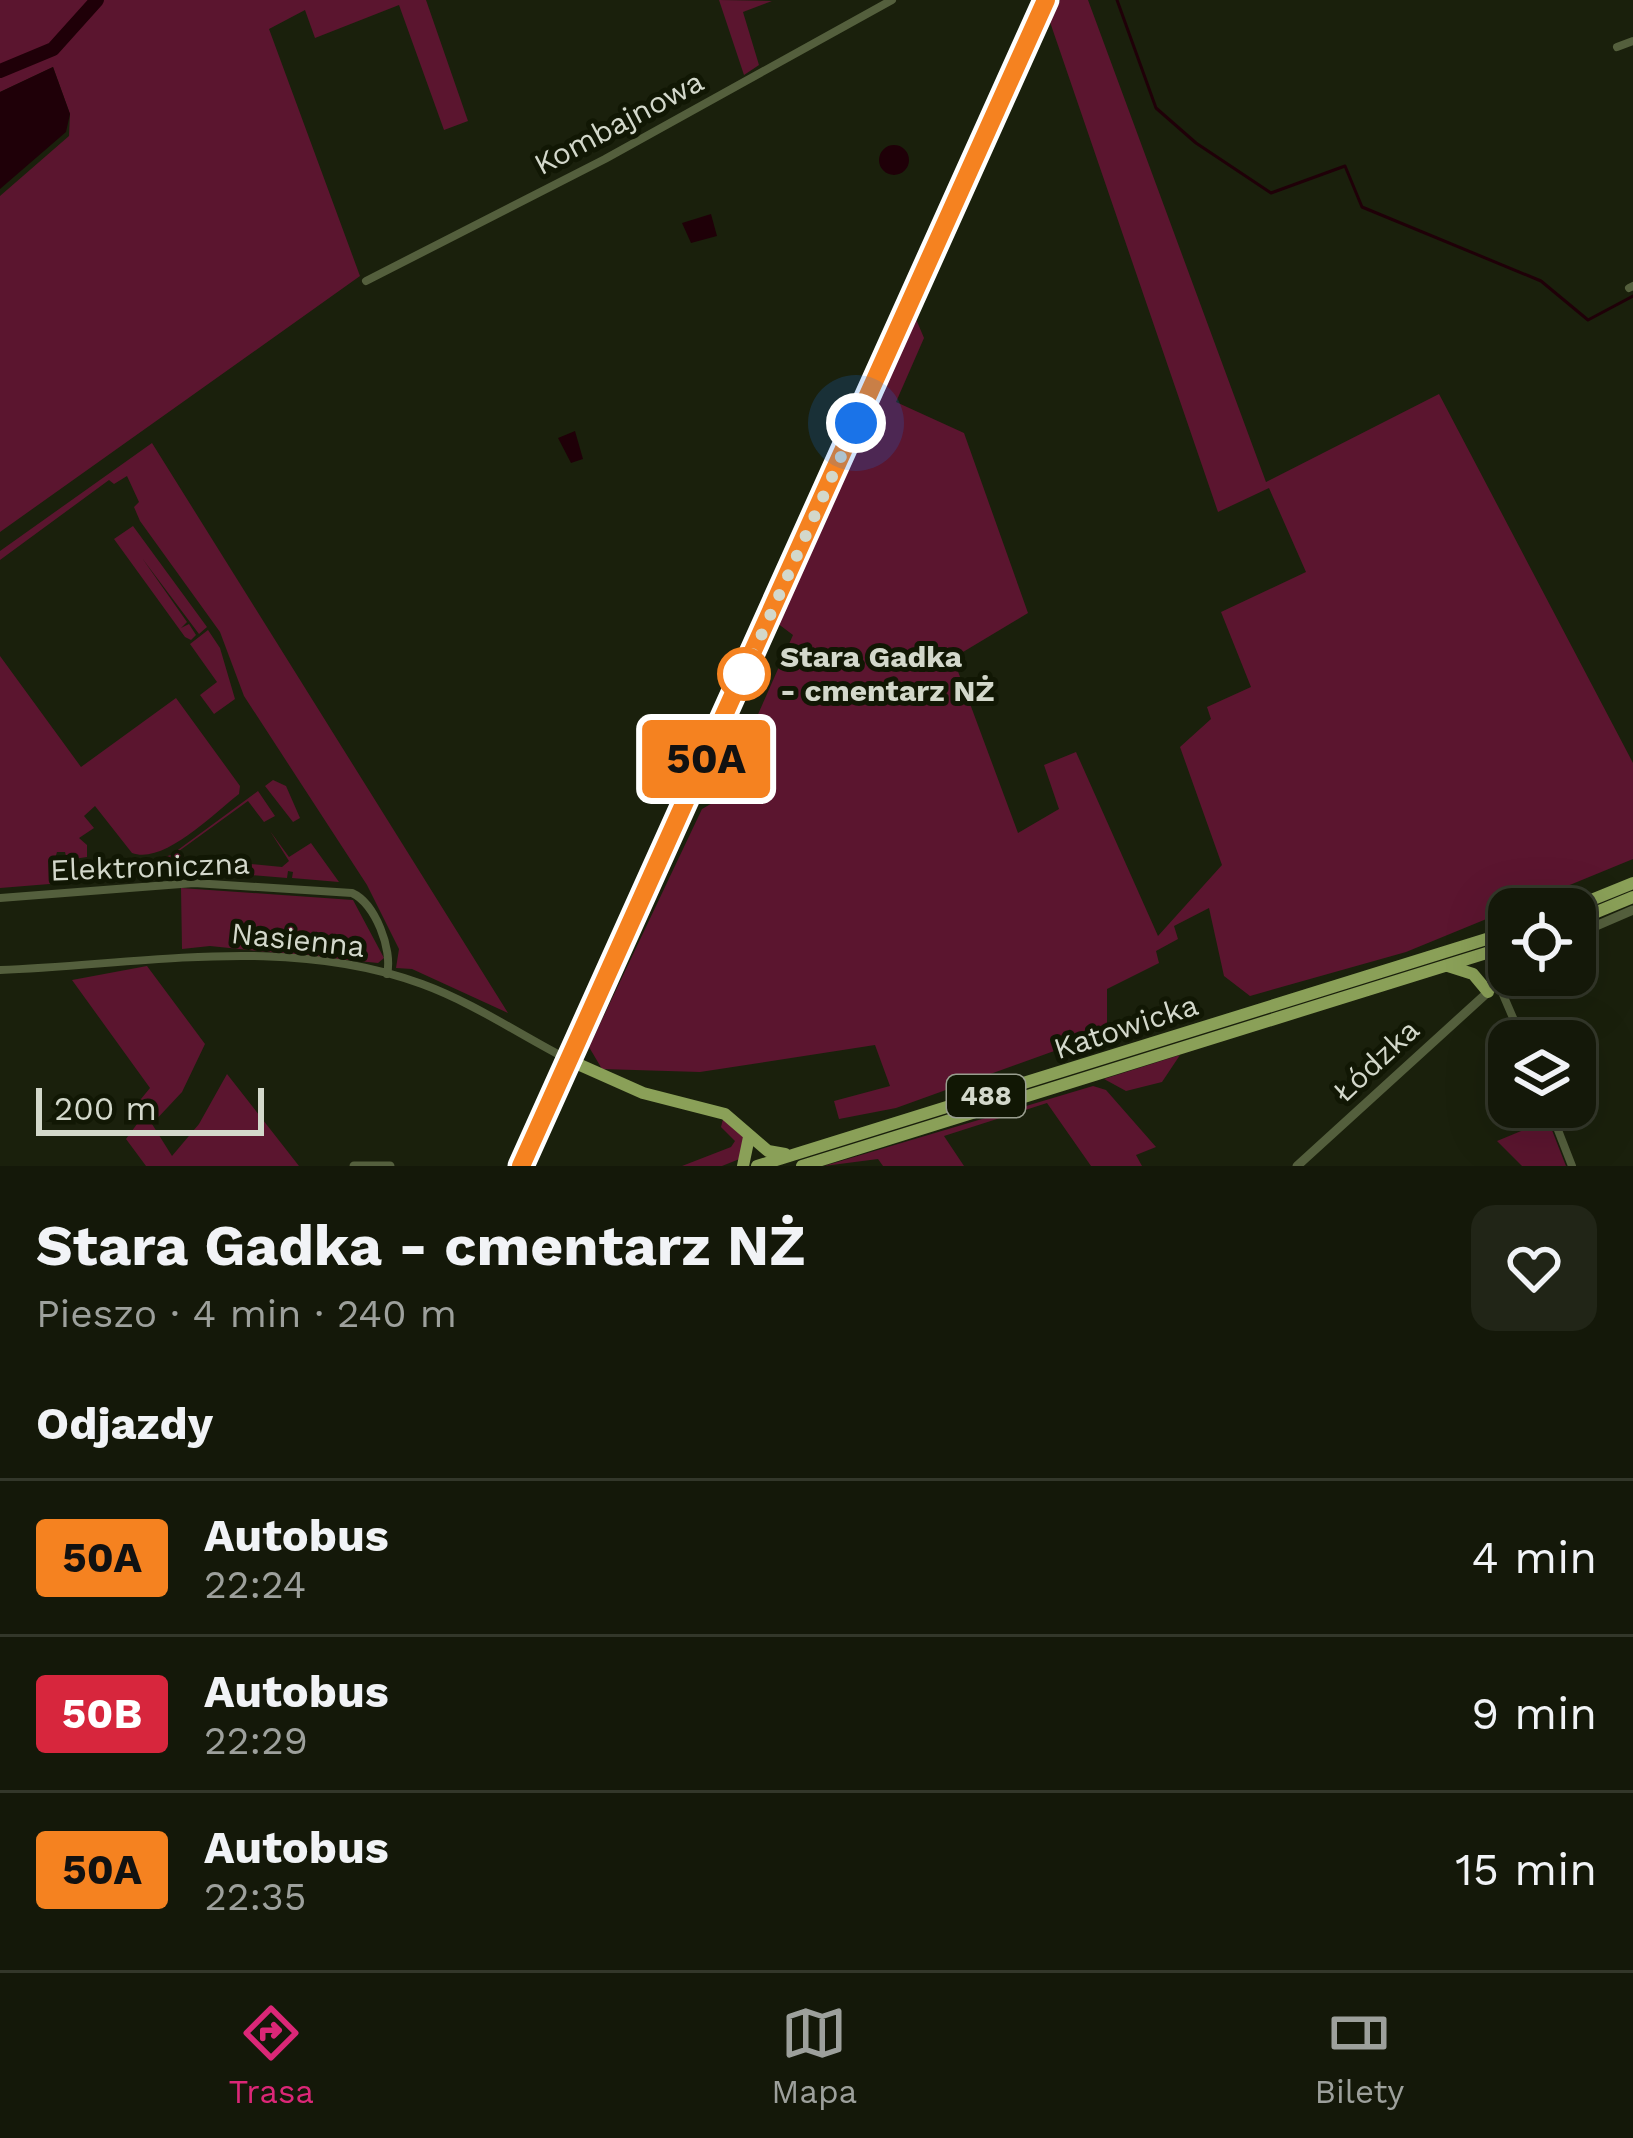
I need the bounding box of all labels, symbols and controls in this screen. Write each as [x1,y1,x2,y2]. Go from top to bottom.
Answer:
street label: Kombajnowa [528,63,709,182]
your location [826,393,886,453]
place label: Stara Gadka - cmentarz NŻ [780,639,995,708]
marker: Stara Gadka - cmentarz NŻ [719,649,769,699]
line badge: 50A [637,720,775,798]
text: 50A [666,734,746,783]
street label: Elektroniczna [49,846,250,887]
map controls [1488,888,1596,1128]
button: locate [1488,888,1596,996]
street label: Nasienna [230,915,367,964]
street label: Katowicka [1049,987,1202,1066]
street label: Łódzka [1325,1012,1426,1109]
button: layers [1488,1020,1596,1128]
road number: 488 [947,1075,1025,1117]
scale bar [36,1082,264,1135]
text: 200 m [54,1089,157,1128]
button: heart [1471,1205,1597,1331]
text: Stara Gadka - cmentarz NŻ [36,1212,805,1279]
text: Pieszo · 4 min · 240 m [36,1291,457,1336]
text: Odjazdy [36,1397,213,1450]
text: Autobus [204,1509,389,1562]
text: 4 min [1471,1531,1597,1584]
text: 50A [62,1533,142,1582]
text: 22:24 [204,1562,306,1607]
text: Autobus [204,1665,389,1718]
text: 9 min [1471,1687,1597,1740]
text: 50B [62,1689,142,1738]
text: 22:29 [204,1718,308,1763]
text: Autobus [204,1821,389,1874]
text: 15 min [1455,1843,1597,1896]
text: 50A [62,1845,142,1894]
text: 22:35 [204,1874,306,1919]
tab: Trasa [229,2000,314,2111]
tab: Mapa [771,2000,857,2111]
tab: Bilety [1315,2000,1404,2111]

